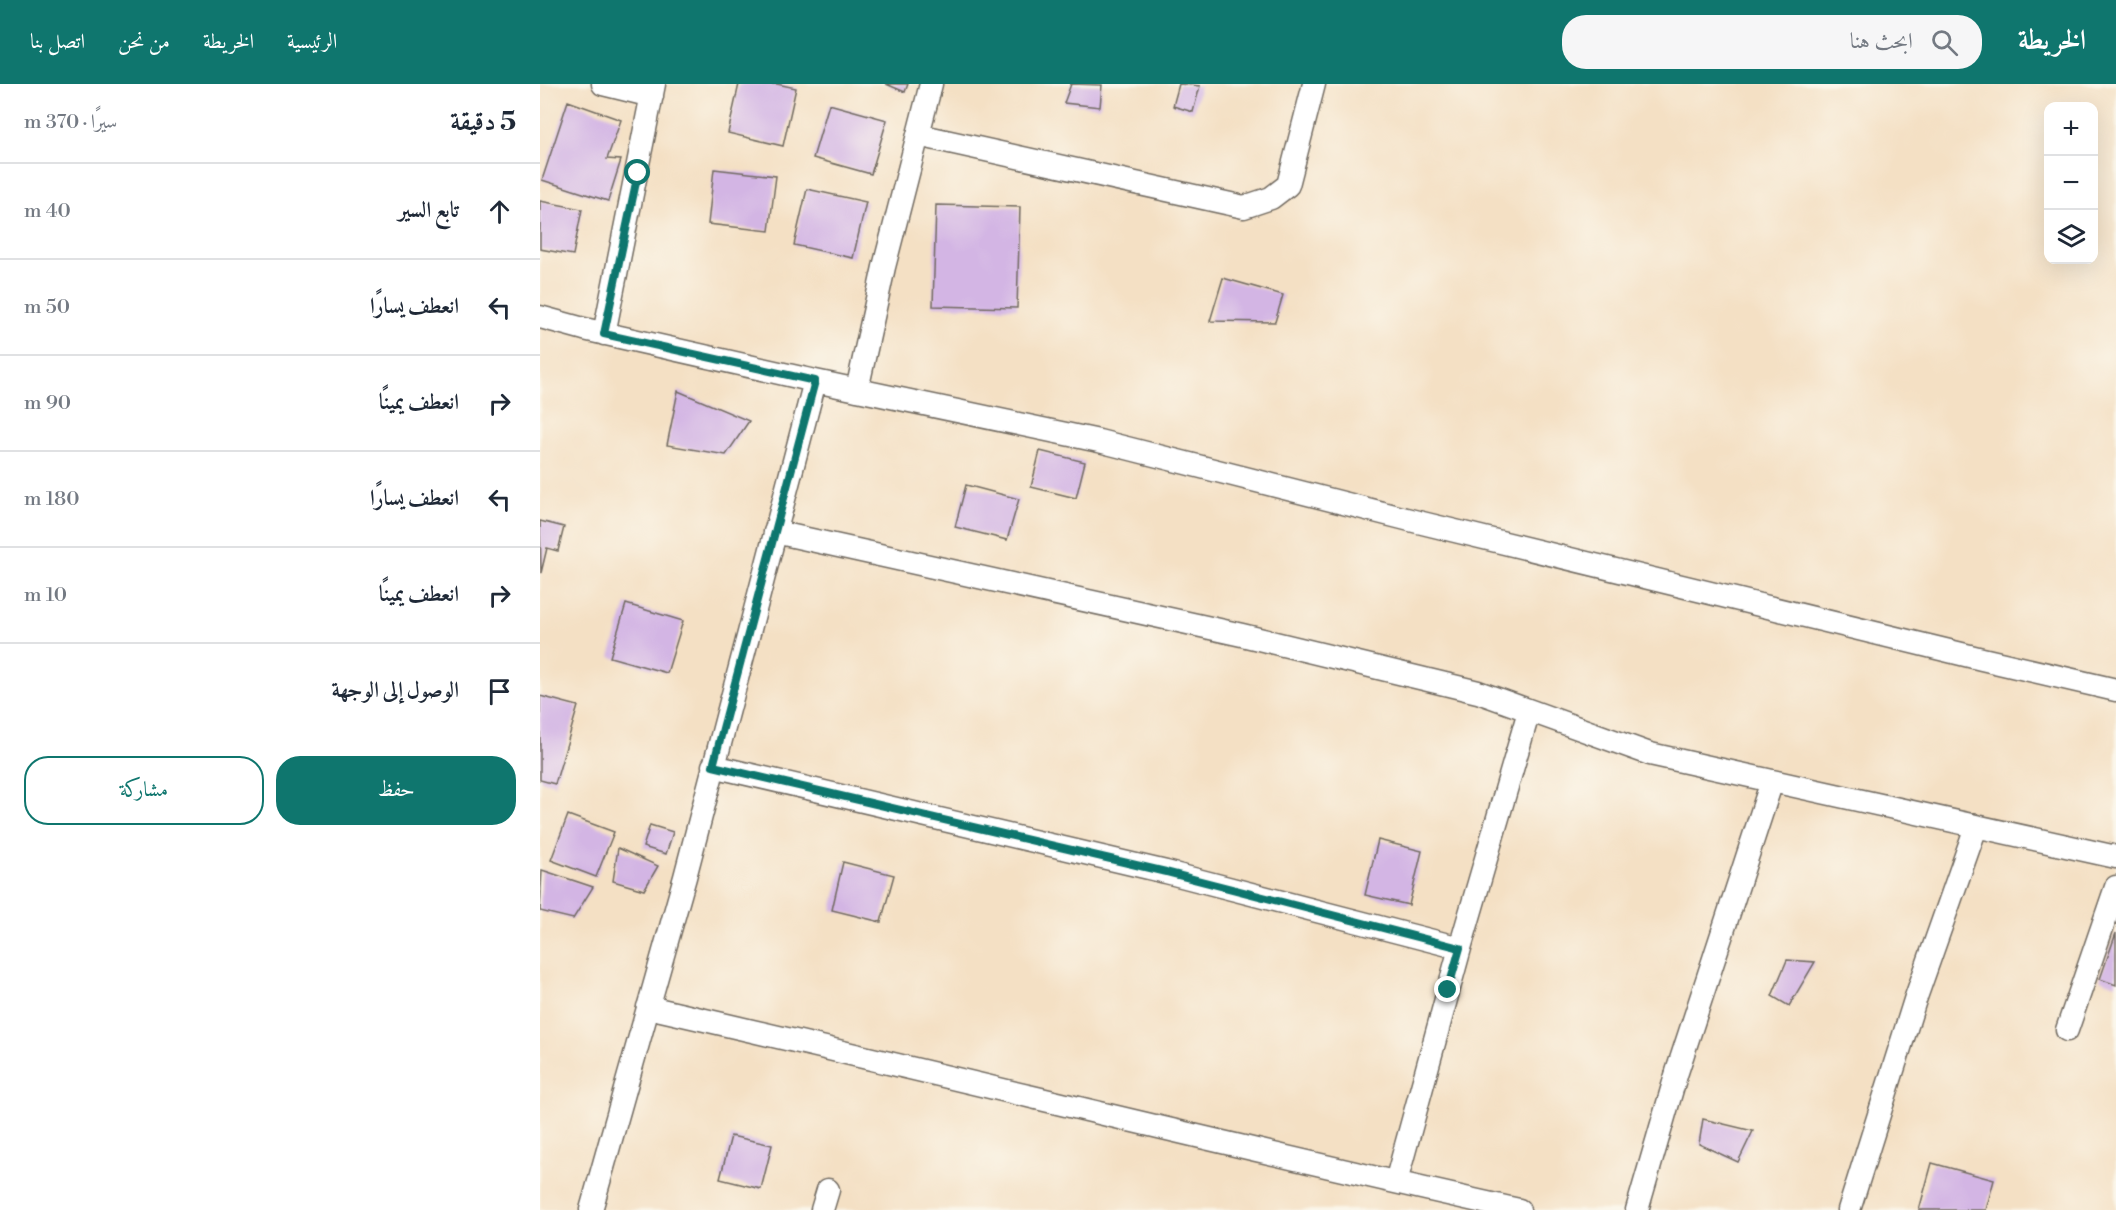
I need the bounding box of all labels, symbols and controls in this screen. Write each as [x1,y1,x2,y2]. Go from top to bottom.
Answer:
search box [1562,15,1982,69]
text: الخريطة [2018,23,2086,58]
icon: search [1928,26,1961,59]
text: ابحث هنا [1850,28,1913,55]
text: اتصل بنا [30,29,85,55]
text: من نحن [118,29,170,55]
text: الخريطة [203,29,254,55]
text: الرئيسية [287,29,337,55]
map controls [2044,102,2098,264]
button: + [2044,102,2098,156]
text: 5 دقيقة [450,106,516,138]
text: سيرًا · 370 m [24,110,117,135]
button: − [2044,156,2098,210]
route start [624,159,650,185]
icon: ahead [483,195,516,228]
text: تابع السير [398,197,459,224]
text: 40 m [24,199,71,224]
button: layers [2044,210,2098,264]
icon: left [483,291,516,324]
text: انعطف يسارًا [370,293,459,320]
text: 50 m [24,295,70,320]
icon: right [483,387,516,420]
text: انعطف يمينًا [379,389,459,416]
text: 90 m [24,391,71,416]
icon: left [483,483,516,516]
text: انعطف يسارًا [370,485,459,512]
text: 180 m [24,487,79,512]
icon: right [483,579,516,612]
text: انعطف يمينًا [379,581,459,608]
text: 10 m [24,583,67,608]
icon: arrive [483,675,516,708]
text: الوصول إلى الوجهة [331,677,459,704]
button: مشاركة [24,756,264,825]
button: حفظ [276,756,516,825]
route end [1434,976,1460,1002]

